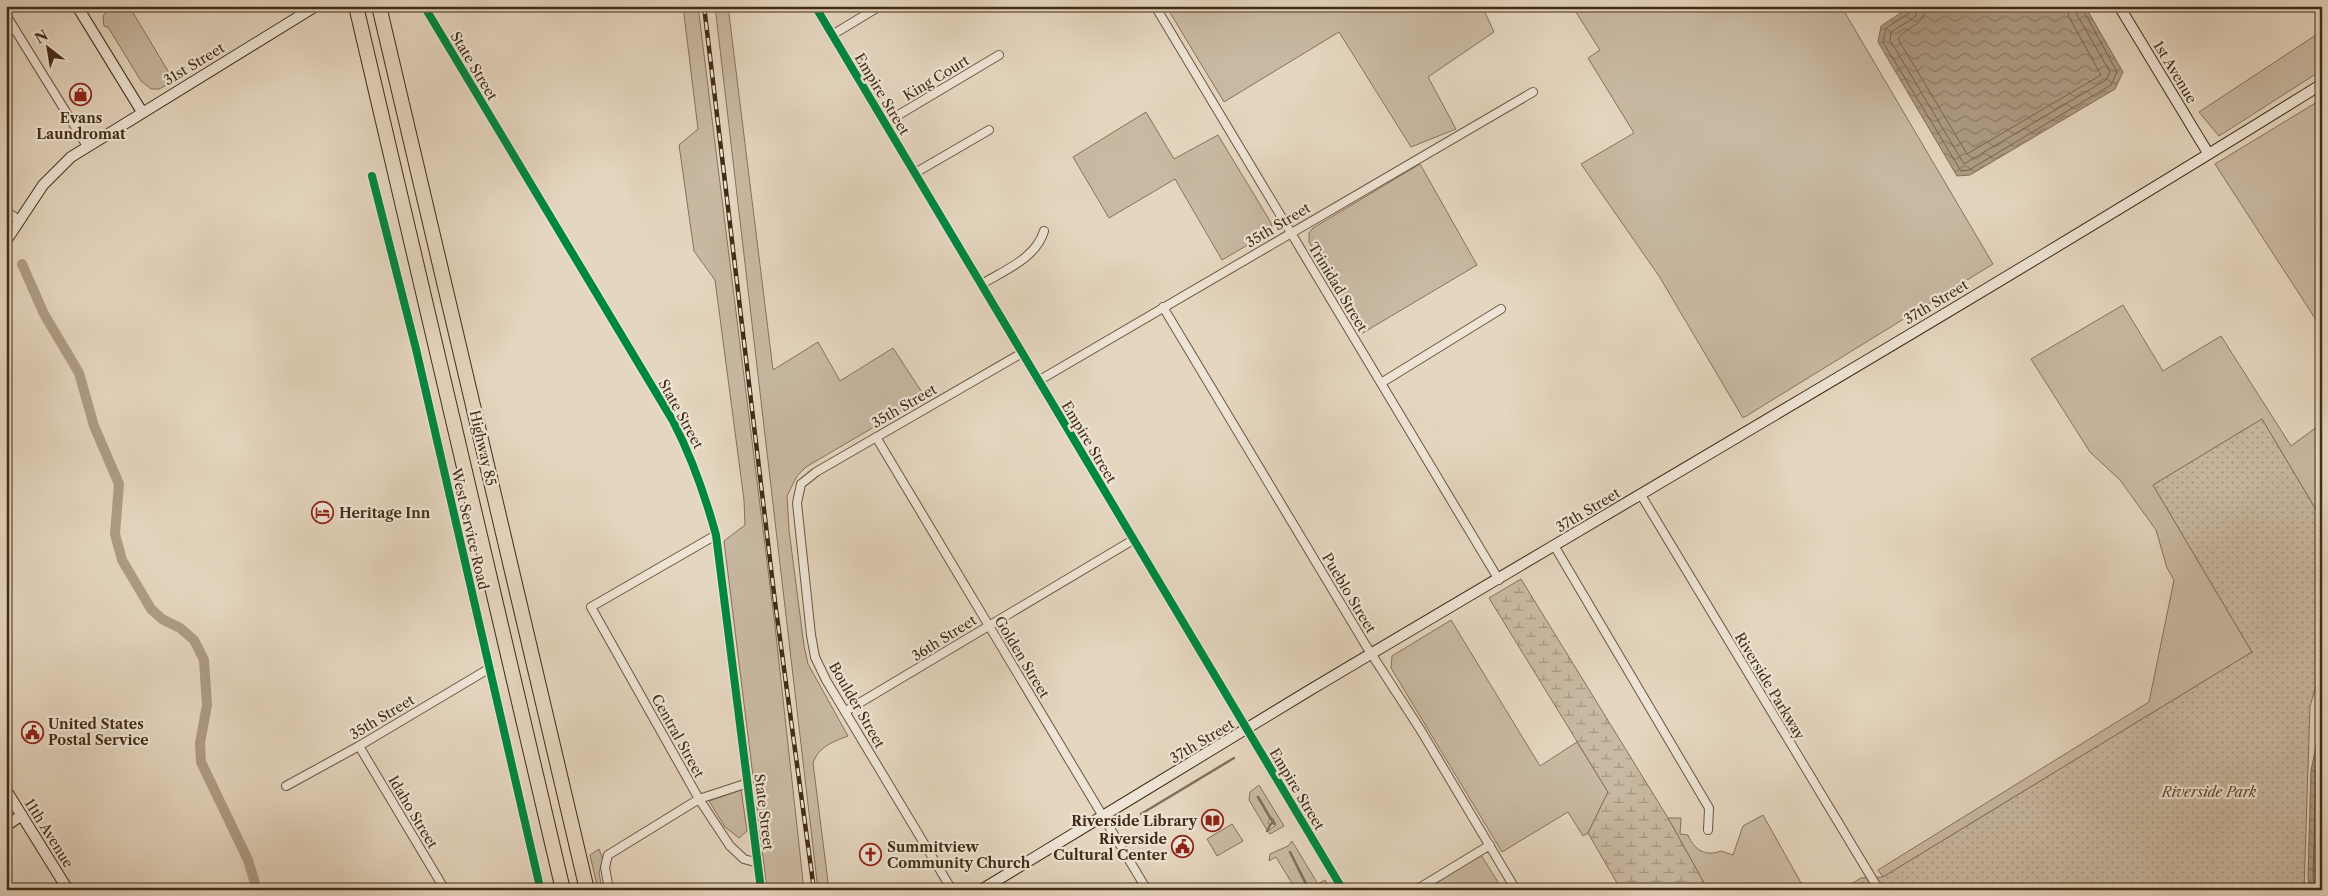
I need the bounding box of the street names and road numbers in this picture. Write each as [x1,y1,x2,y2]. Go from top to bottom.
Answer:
street label: State Street [446,28,502,104]
street label: 1st Avenue [2149,37,2201,107]
street label: 31st Street [160,39,228,89]
street label: Empire Street [850,50,914,138]
street label: King Court [900,51,972,105]
street label: 35th Street [1242,199,1314,251]
street label: Trinidad Street [1304,239,1372,335]
street label: 37th Street [1901,276,1971,328]
street label: State Street [654,376,708,452]
street label: 35th Street [868,380,940,432]
street label: Empire Street [1057,398,1121,486]
street label: Highway 85 [466,408,500,488]
street label: West Service Road [447,465,493,592]
street label: 37th Street [1553,484,1623,536]
street label: Pueblo Street [1318,550,1380,636]
street label: 36th Street [908,611,980,665]
street label: Golden Street [990,613,1054,701]
street label: Riverside Parkway [1731,629,1809,743]
street label: Boulder Street [825,659,889,751]
street label: 35th Street [346,691,418,743]
street label: Central Street [648,691,708,781]
street label: 37th Street [1167,715,1237,767]
street label: Empire Street [1265,745,1329,833]
street label: Idaho Street [384,772,442,852]
street label: State Street [750,773,778,851]
street label: 11th Avenue [21,795,77,871]

